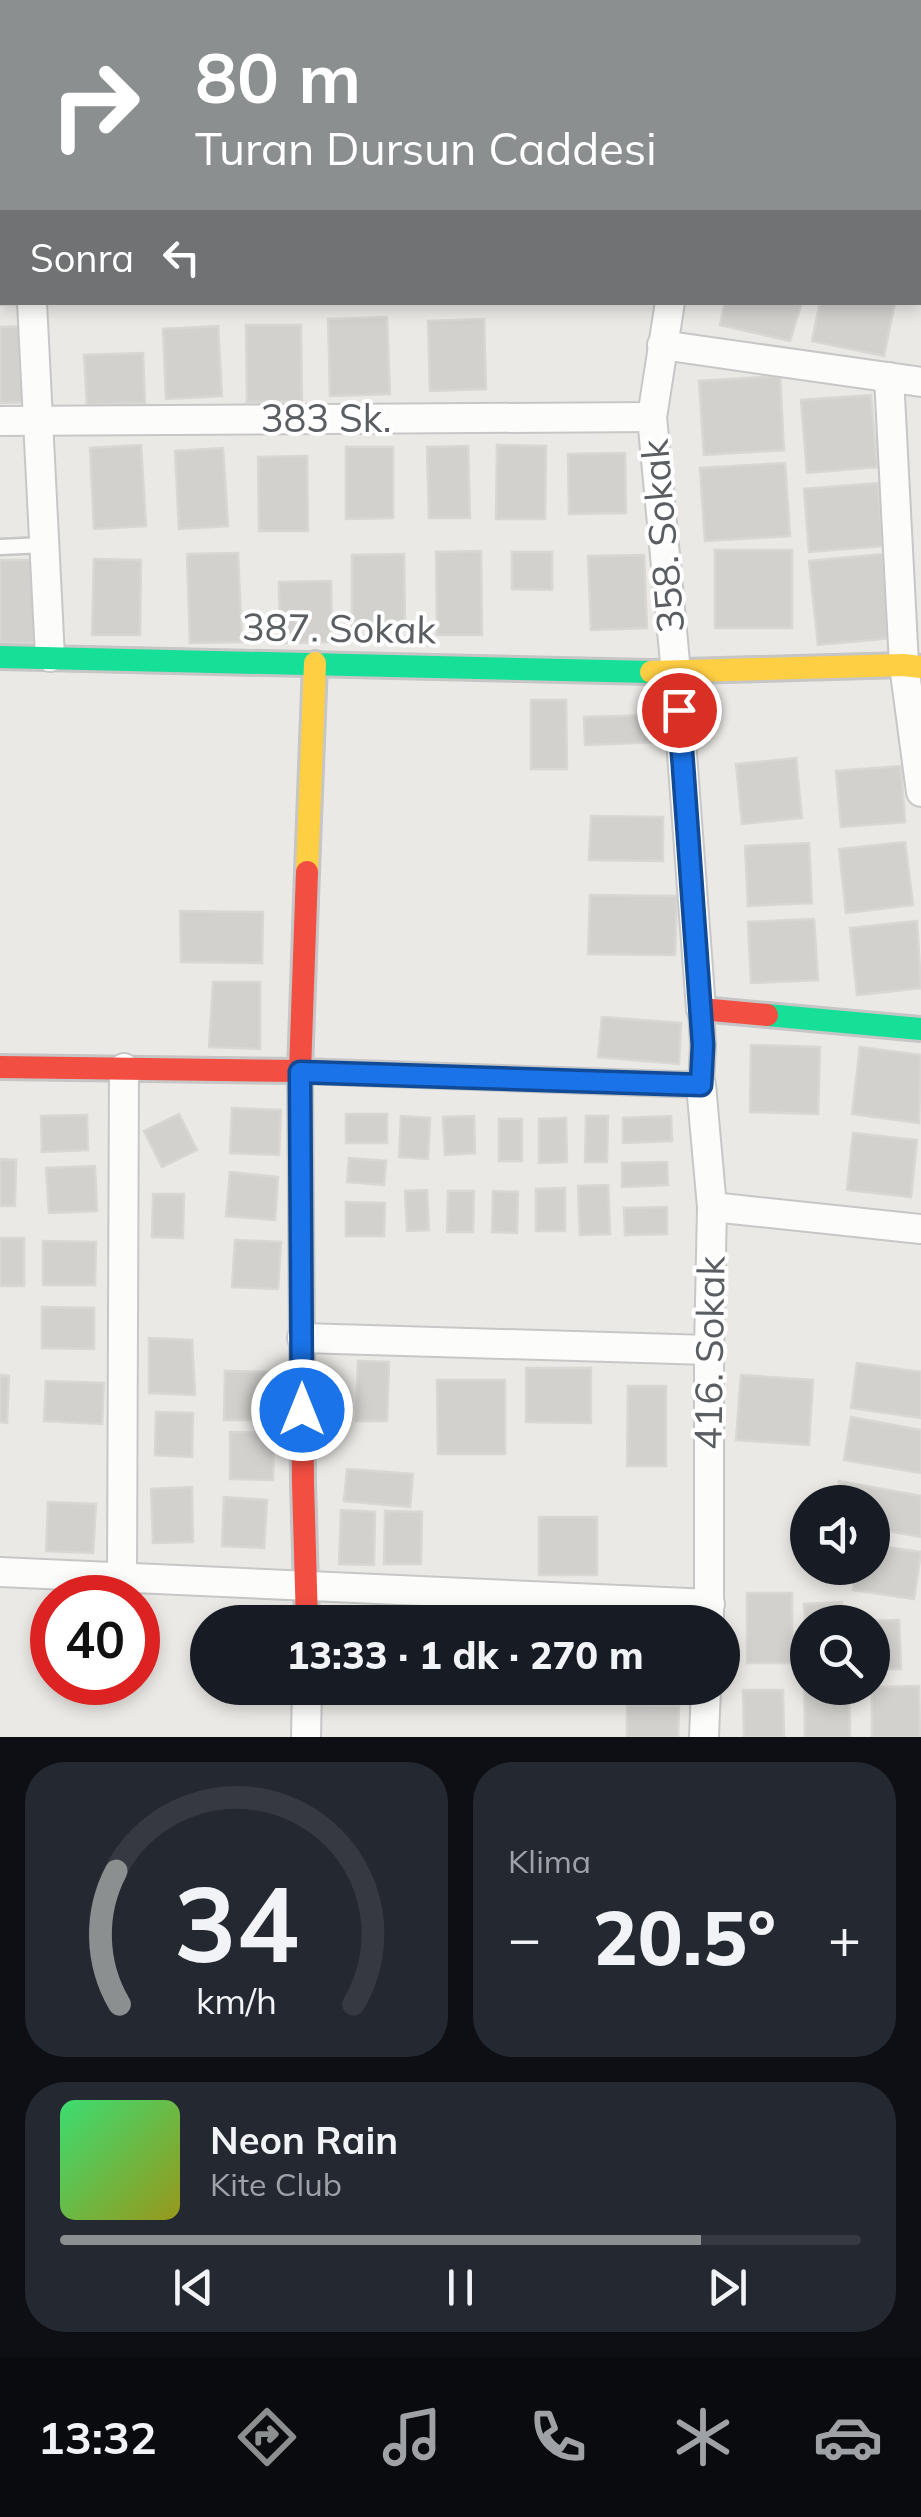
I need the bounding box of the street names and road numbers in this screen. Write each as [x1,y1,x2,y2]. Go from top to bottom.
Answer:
street label: 383 Sk. [261,394,391,442]
street label: 358. Sokak [630,437,694,635]
street label: 387. Sokak [242,602,437,654]
street label: 416. Sokak [683,1255,735,1450]

